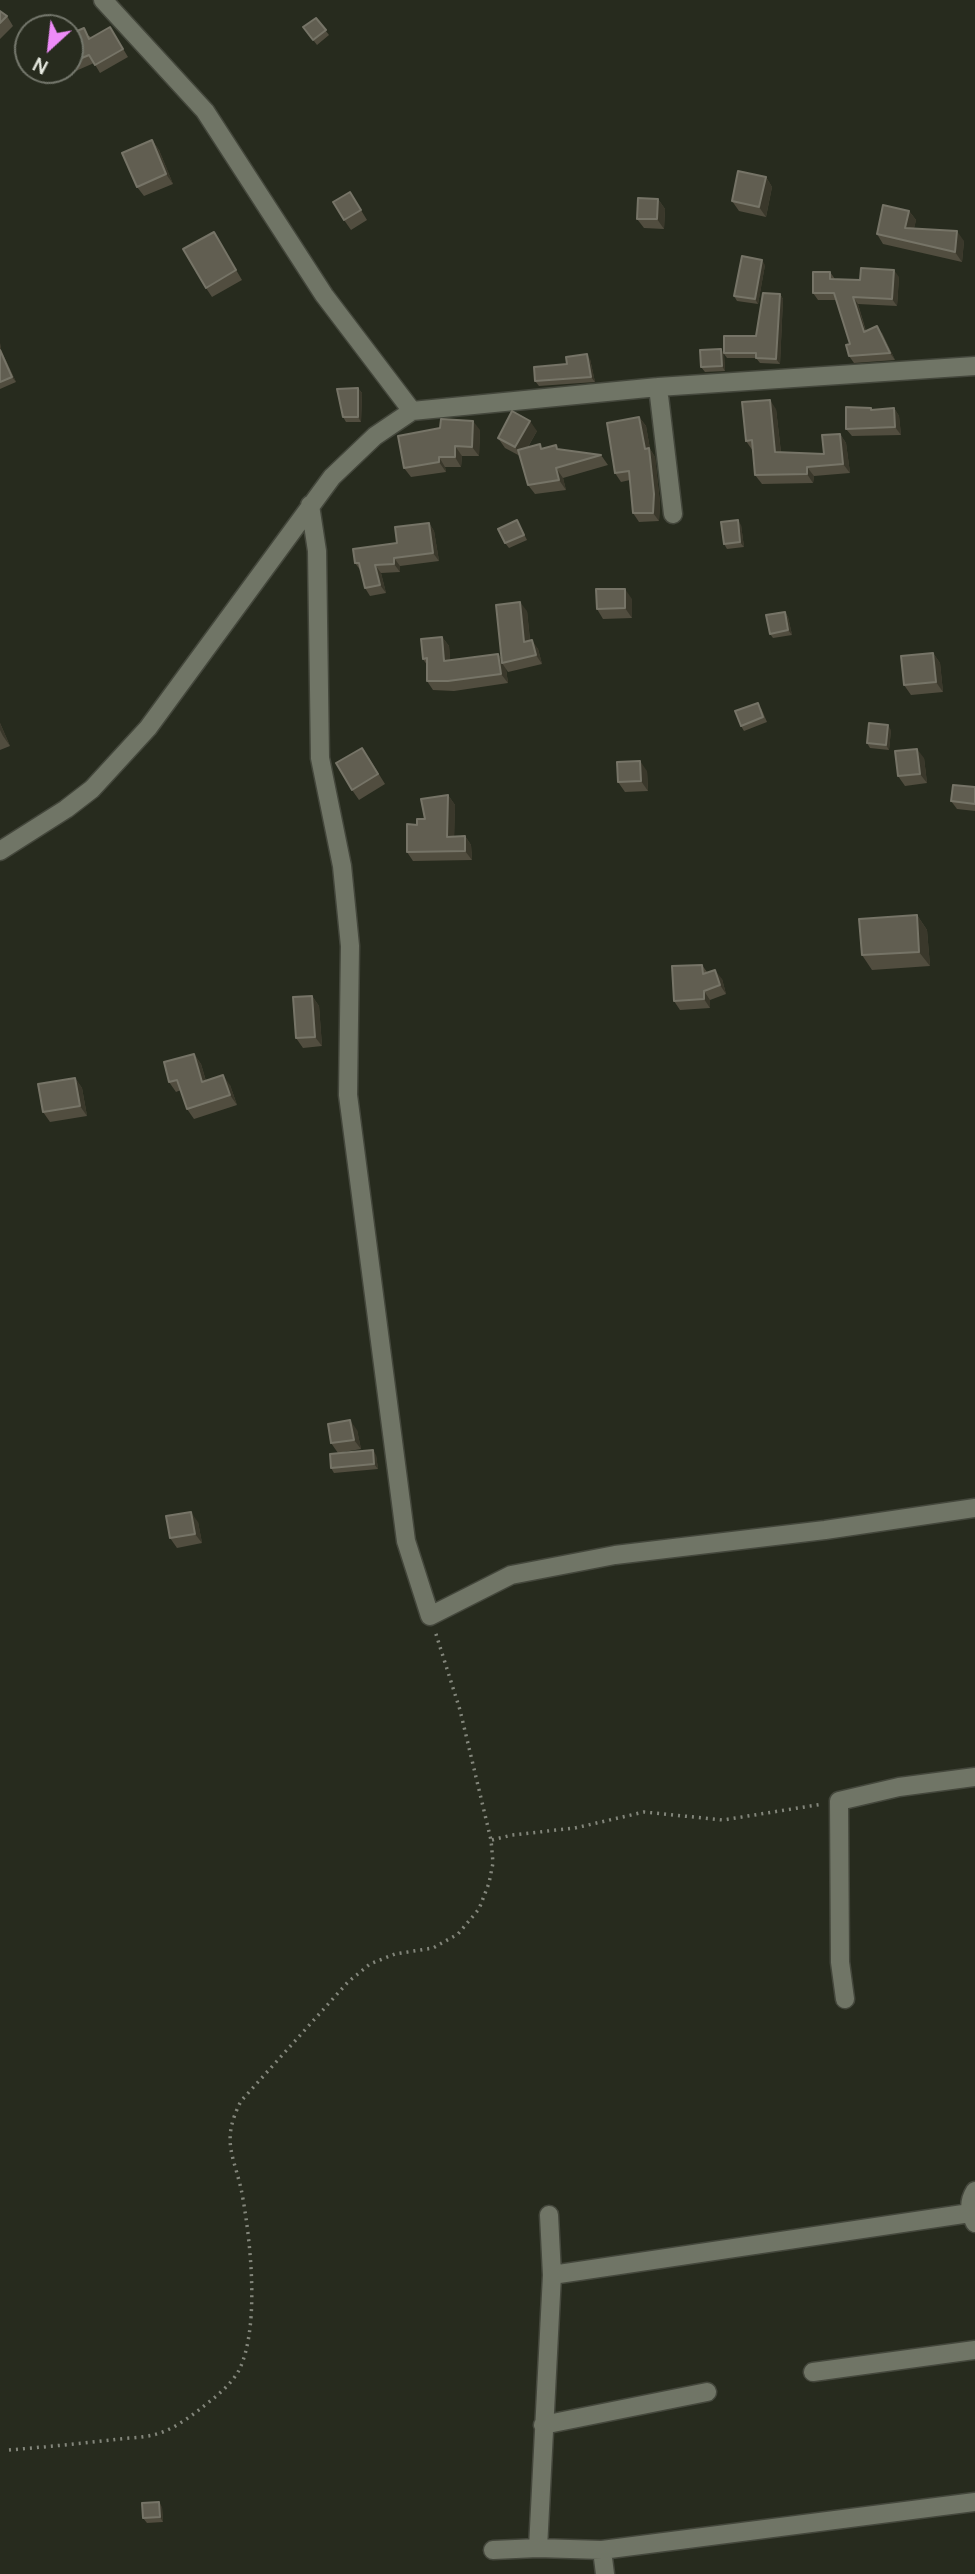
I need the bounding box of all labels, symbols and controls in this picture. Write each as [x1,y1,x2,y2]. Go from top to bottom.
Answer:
north arrow [14,14,84,84]
text: N [28,51,52,81]

